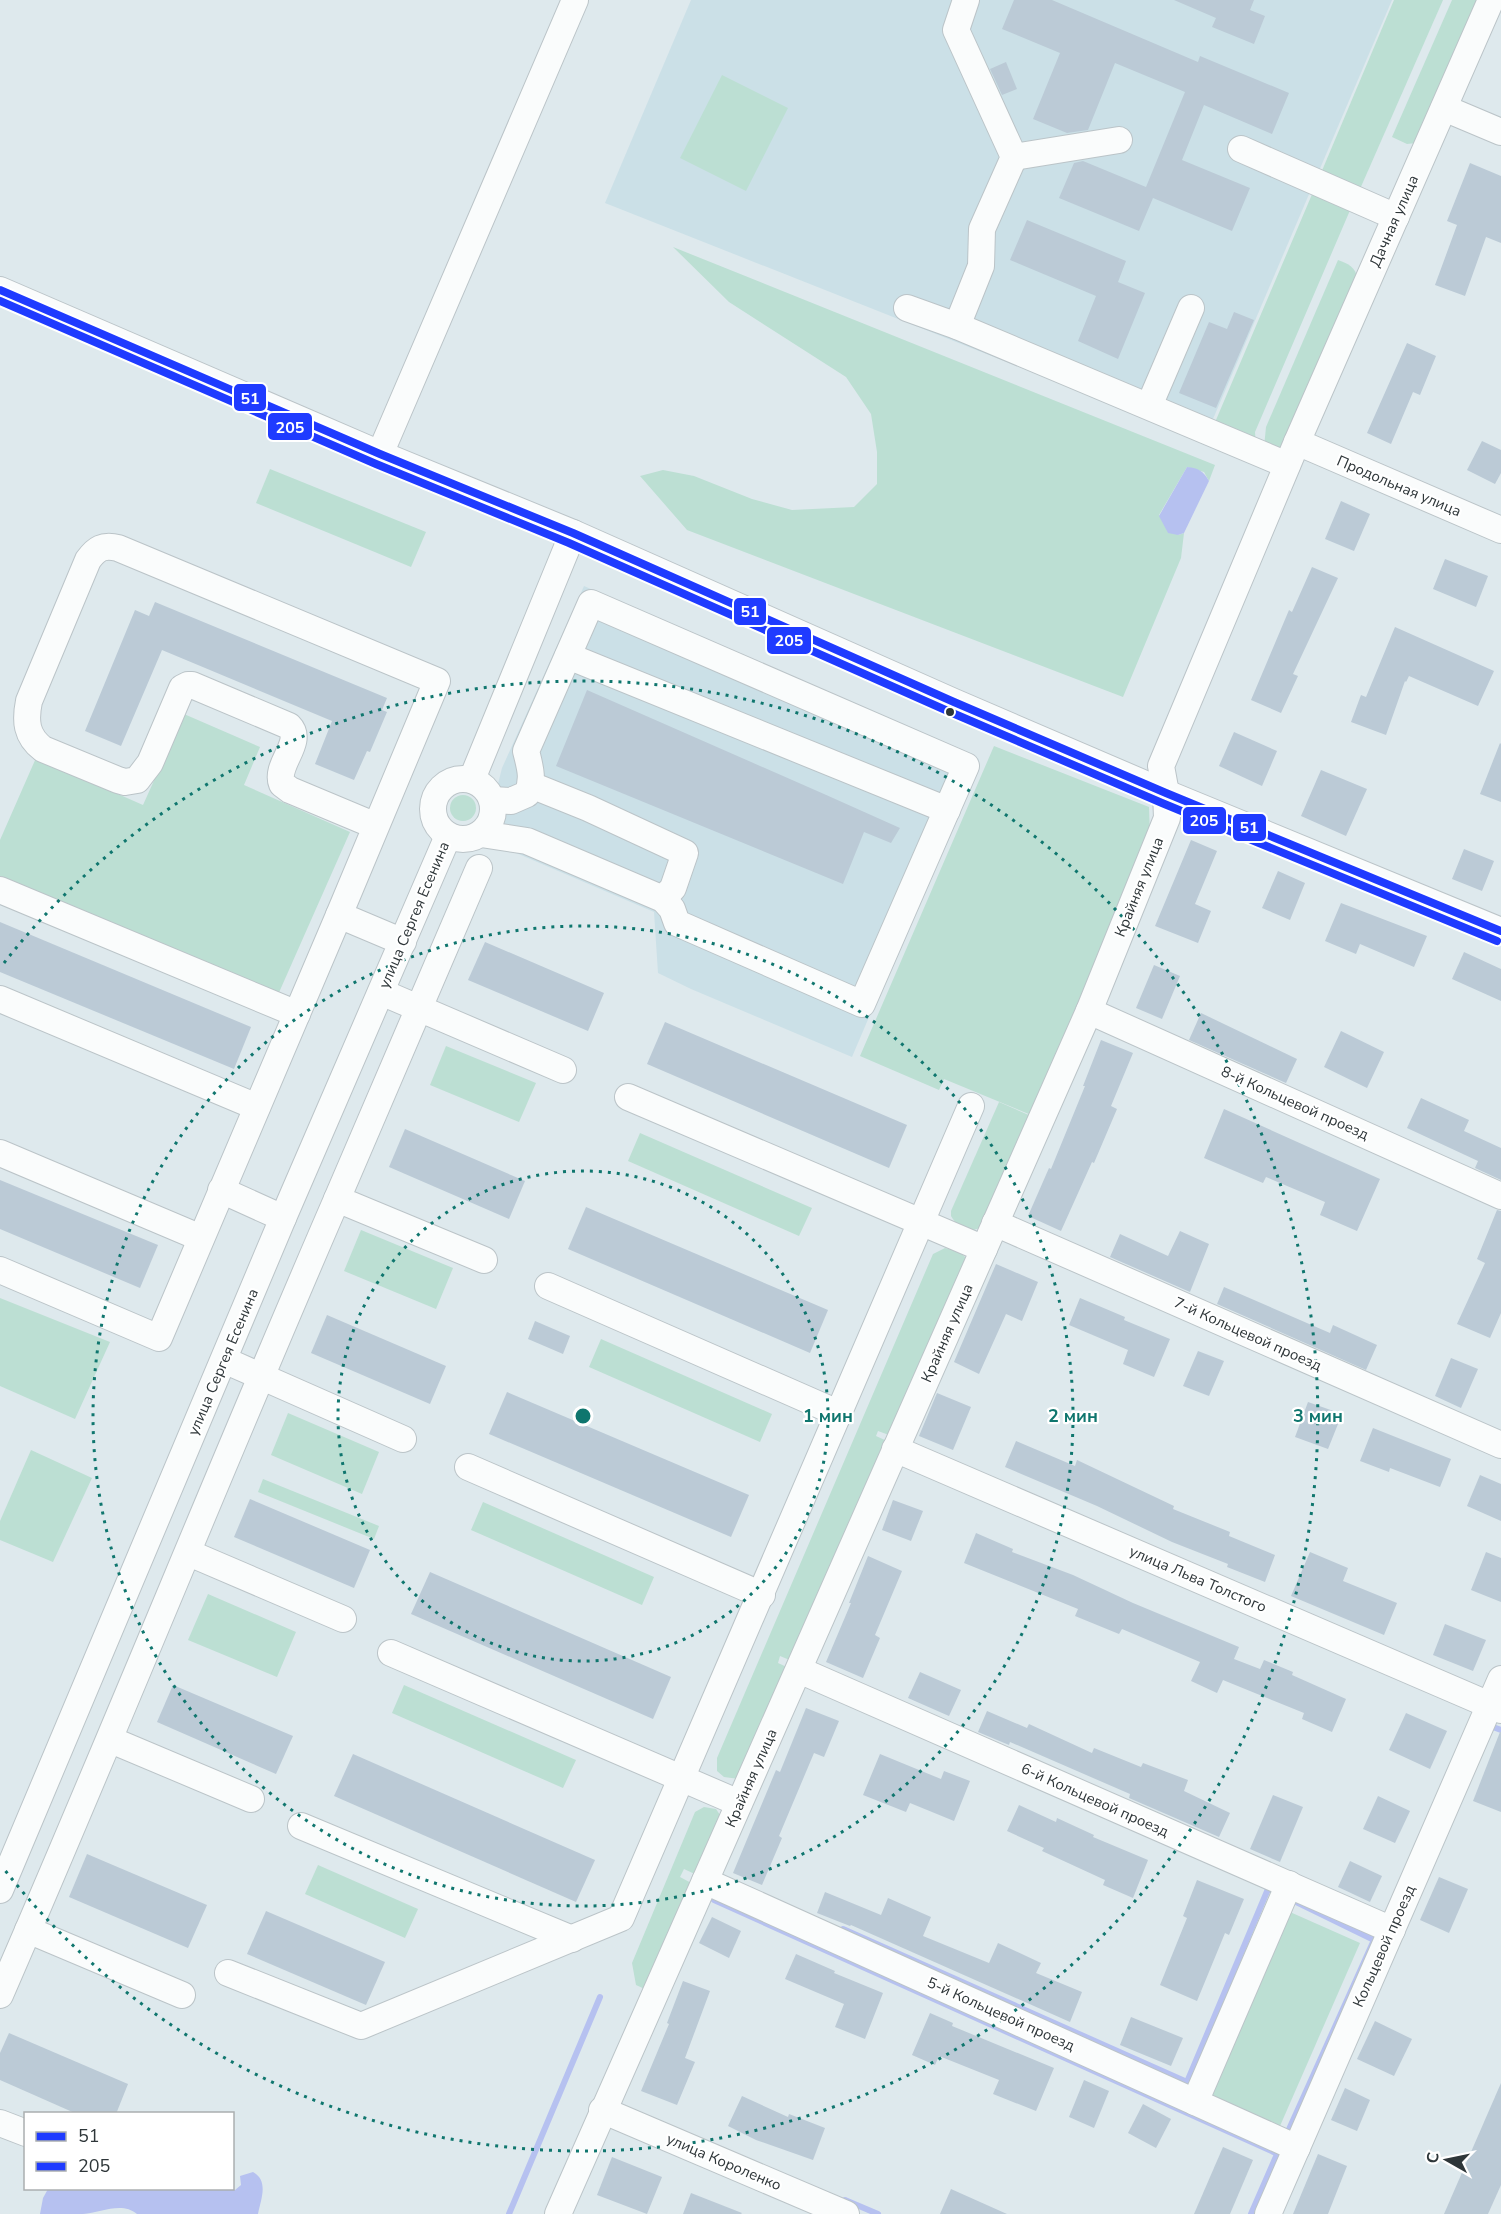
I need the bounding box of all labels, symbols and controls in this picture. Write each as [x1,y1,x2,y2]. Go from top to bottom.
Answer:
street label: Дачная улица [1365,172,1423,270]
line badge: 51 [233,383,267,412]
text: 51 [240,388,260,410]
line badge: 205 [267,412,313,441]
text: 205 [276,417,304,439]
street label: Продольная улица [1334,451,1464,521]
line badge: 51 [733,597,767,626]
text: 51 [740,601,760,623]
line badge: 205 [766,626,812,655]
text: 205 [775,630,803,652]
unlabelled marker [944,706,956,718]
line badge: 205 [1182,806,1227,835]
text: 205 [1190,810,1218,832]
line badge: 51 [1232,813,1267,842]
text: 51 [1239,817,1259,839]
street label: Крайняя улица [1110,834,1168,940]
street label: улица Сергея Есенина [374,839,454,991]
street label: 8-й Кольцевой проезд [1218,1061,1372,1145]
street label: Крайняя улица [916,1281,978,1385]
street label: улица Сергея Есенина [183,1286,263,1438]
street label: 7-й Кольцевой проезд [1171,1292,1325,1376]
text: 1 мин [803,1404,853,1428]
text: 2 мин [1048,1404,1098,1428]
text: 3 мин [1293,1404,1343,1428]
centre of rings [573,1406,593,1426]
street label: улица Льва Толстого [1126,1541,1270,1617]
street label: Крайняя улица [720,1726,782,1830]
street label: 6-й Кольцевой проезд [1018,1758,1172,1842]
street label: Кольцевой проезд [1348,1882,1420,2010]
street label: 5-й Кольцевой проезд [924,1972,1078,2056]
legend [24,2112,234,2190]
text: 51 [78,2124,100,2148]
street label: улица Короленко [664,2129,784,2195]
north arrow [1417,2130,1477,2190]
text: С [1421,2151,1445,2165]
text: 205 [78,2154,110,2178]

